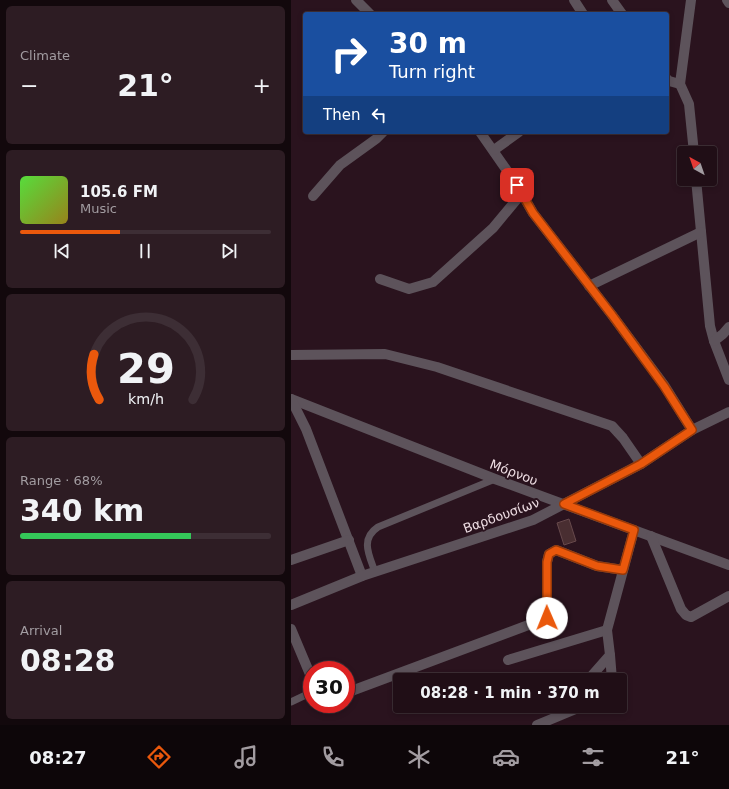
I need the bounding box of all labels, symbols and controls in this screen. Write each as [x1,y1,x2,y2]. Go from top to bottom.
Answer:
text: 30 m [389,27,467,60]
icon: right [323,28,375,80]
text: Climate [20,48,70,63]
text: Turn right [389,61,475,82]
text: 21° [117,68,174,103]
text: − [20,73,38,98]
text: + [253,73,271,98]
icon: left [368,104,390,126]
text: Then [323,106,360,124]
north arrow [677,146,717,186]
map controls [677,146,717,186]
pin [500,168,534,202]
icon: arrive [506,174,528,196]
text: 105.6 FM [80,183,158,201]
text: Music [80,201,117,216]
icon: previous [51,240,73,262]
icon: pause [134,240,156,262]
icon: next [218,240,240,262]
text: 29 [117,344,174,393]
text: km/h [127,391,164,407]
street label: Μόρνου [488,456,540,488]
text: Range · 68% [20,473,103,488]
text: 340 km [20,493,144,528]
street label: Βαρδουσίων [461,495,541,536]
position arrow [526,597,568,639]
text: Arrival [20,623,62,638]
text: 08:28 [20,643,116,678]
speed limit sign: 30 [303,661,355,713]
text: 08:28 · 1 min · 370 m [420,684,600,702]
icon: directions [145,743,173,771]
icon: music [232,743,260,771]
icon: phone [319,743,347,771]
icon: climate [405,743,433,771]
icon: car [492,743,520,771]
icon: filters [579,743,607,771]
text: 08:27 [29,747,87,768]
text: 21° [666,747,700,768]

